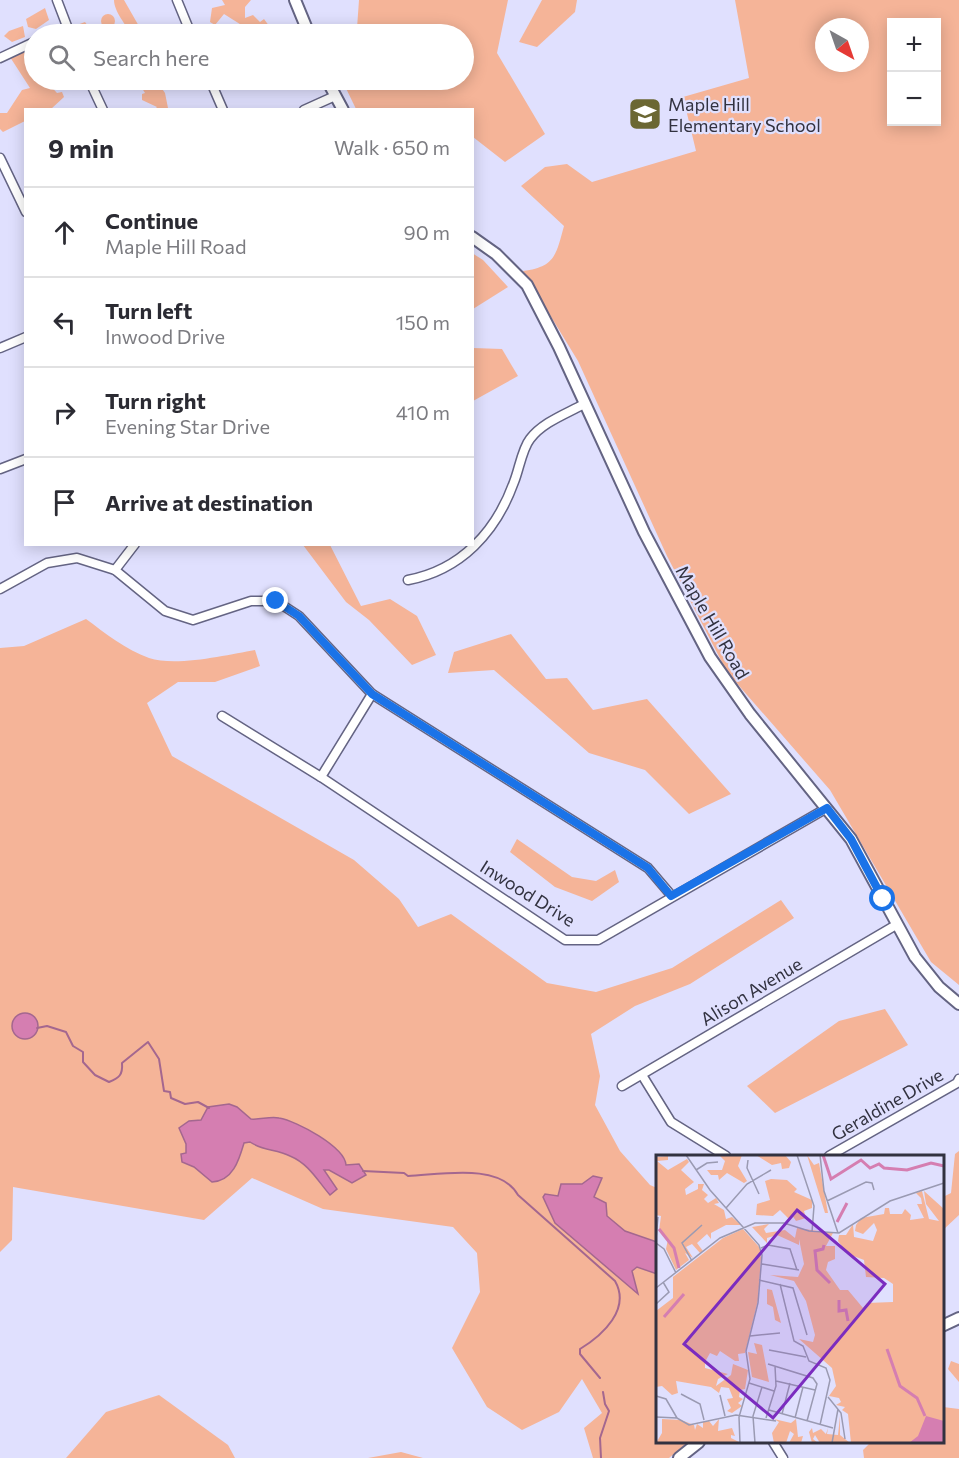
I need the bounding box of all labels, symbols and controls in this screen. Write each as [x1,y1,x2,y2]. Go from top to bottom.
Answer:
north arrow [815,18,869,72]
map controls [887,18,941,126]
button: + [887,18,941,72]
search box [24,24,474,90]
icon: search [45,41,78,74]
text: Search here [93,44,209,71]
button: − [887,72,941,126]
place label: Maple Hill Elementary School [668,93,821,136]
school or university icon: Maple Hill Elementary School [627,96,663,132]
text: 9 min [48,132,114,163]
text: Walk · 650 m [334,135,450,159]
text: Continue [105,207,198,234]
icon: ahead [48,216,81,249]
text: 90 m [404,220,450,244]
text: Maple Hill Road [105,234,247,258]
text: Turn left [105,297,192,324]
icon: left [48,306,81,339]
text: 150 m [396,310,450,334]
text: Inwood Drive [105,324,225,348]
text: Turn right [105,387,206,414]
icon: right [48,396,81,429]
text: 410 m [396,400,450,424]
text: Evening Star Drive [105,414,270,438]
icon: arrive [48,486,81,519]
text: Arrive at destination [105,489,313,516]
street label: Maple Hill Road [672,561,754,683]
route end [262,587,288,613]
street label: Inwood Drive [476,855,580,931]
route start [869,885,895,911]
street label: Alison Avenue [696,952,806,1030]
street label: Geraldine Drive [827,1063,947,1145]
inset map [656,1155,944,1443]

